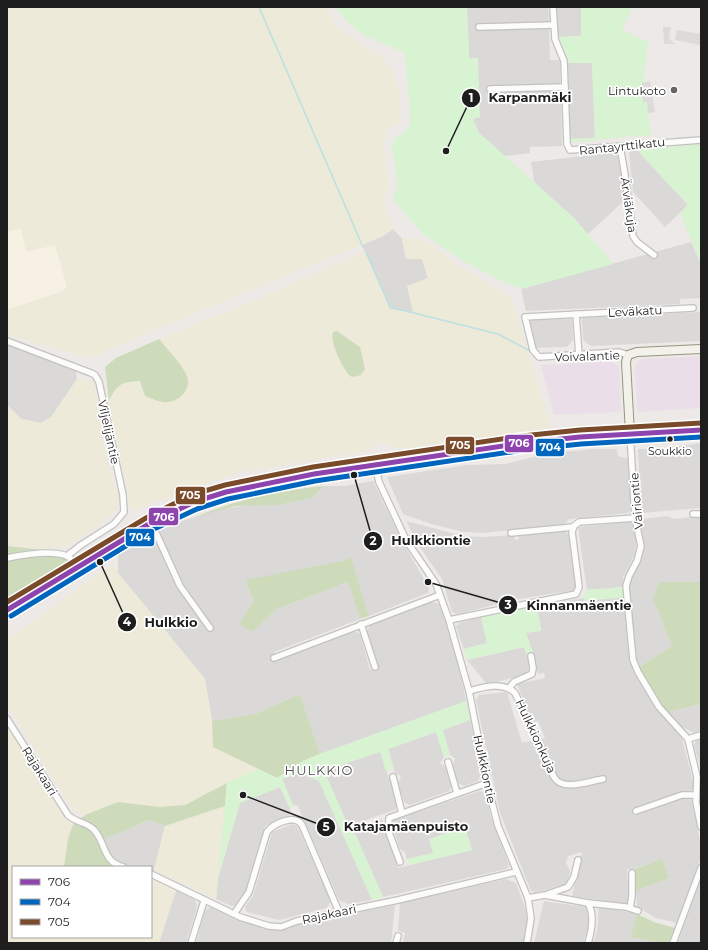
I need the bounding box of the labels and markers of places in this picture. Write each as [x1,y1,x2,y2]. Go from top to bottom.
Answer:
place label: Lintukoto [608,83,666,98]
callout: Karpanmäki [461,85,580,110]
marker: Lintukoto [669,85,679,95]
marker: Soukkio [665,434,675,444]
place label: Soukkio [648,444,692,458]
callout: Hulkkiontie [363,528,478,553]
callout: Kinnanmäentie [498,593,639,618]
callout: Hulkkio [117,609,206,634]
callout: Katajamäenpuisto [316,814,476,839]

